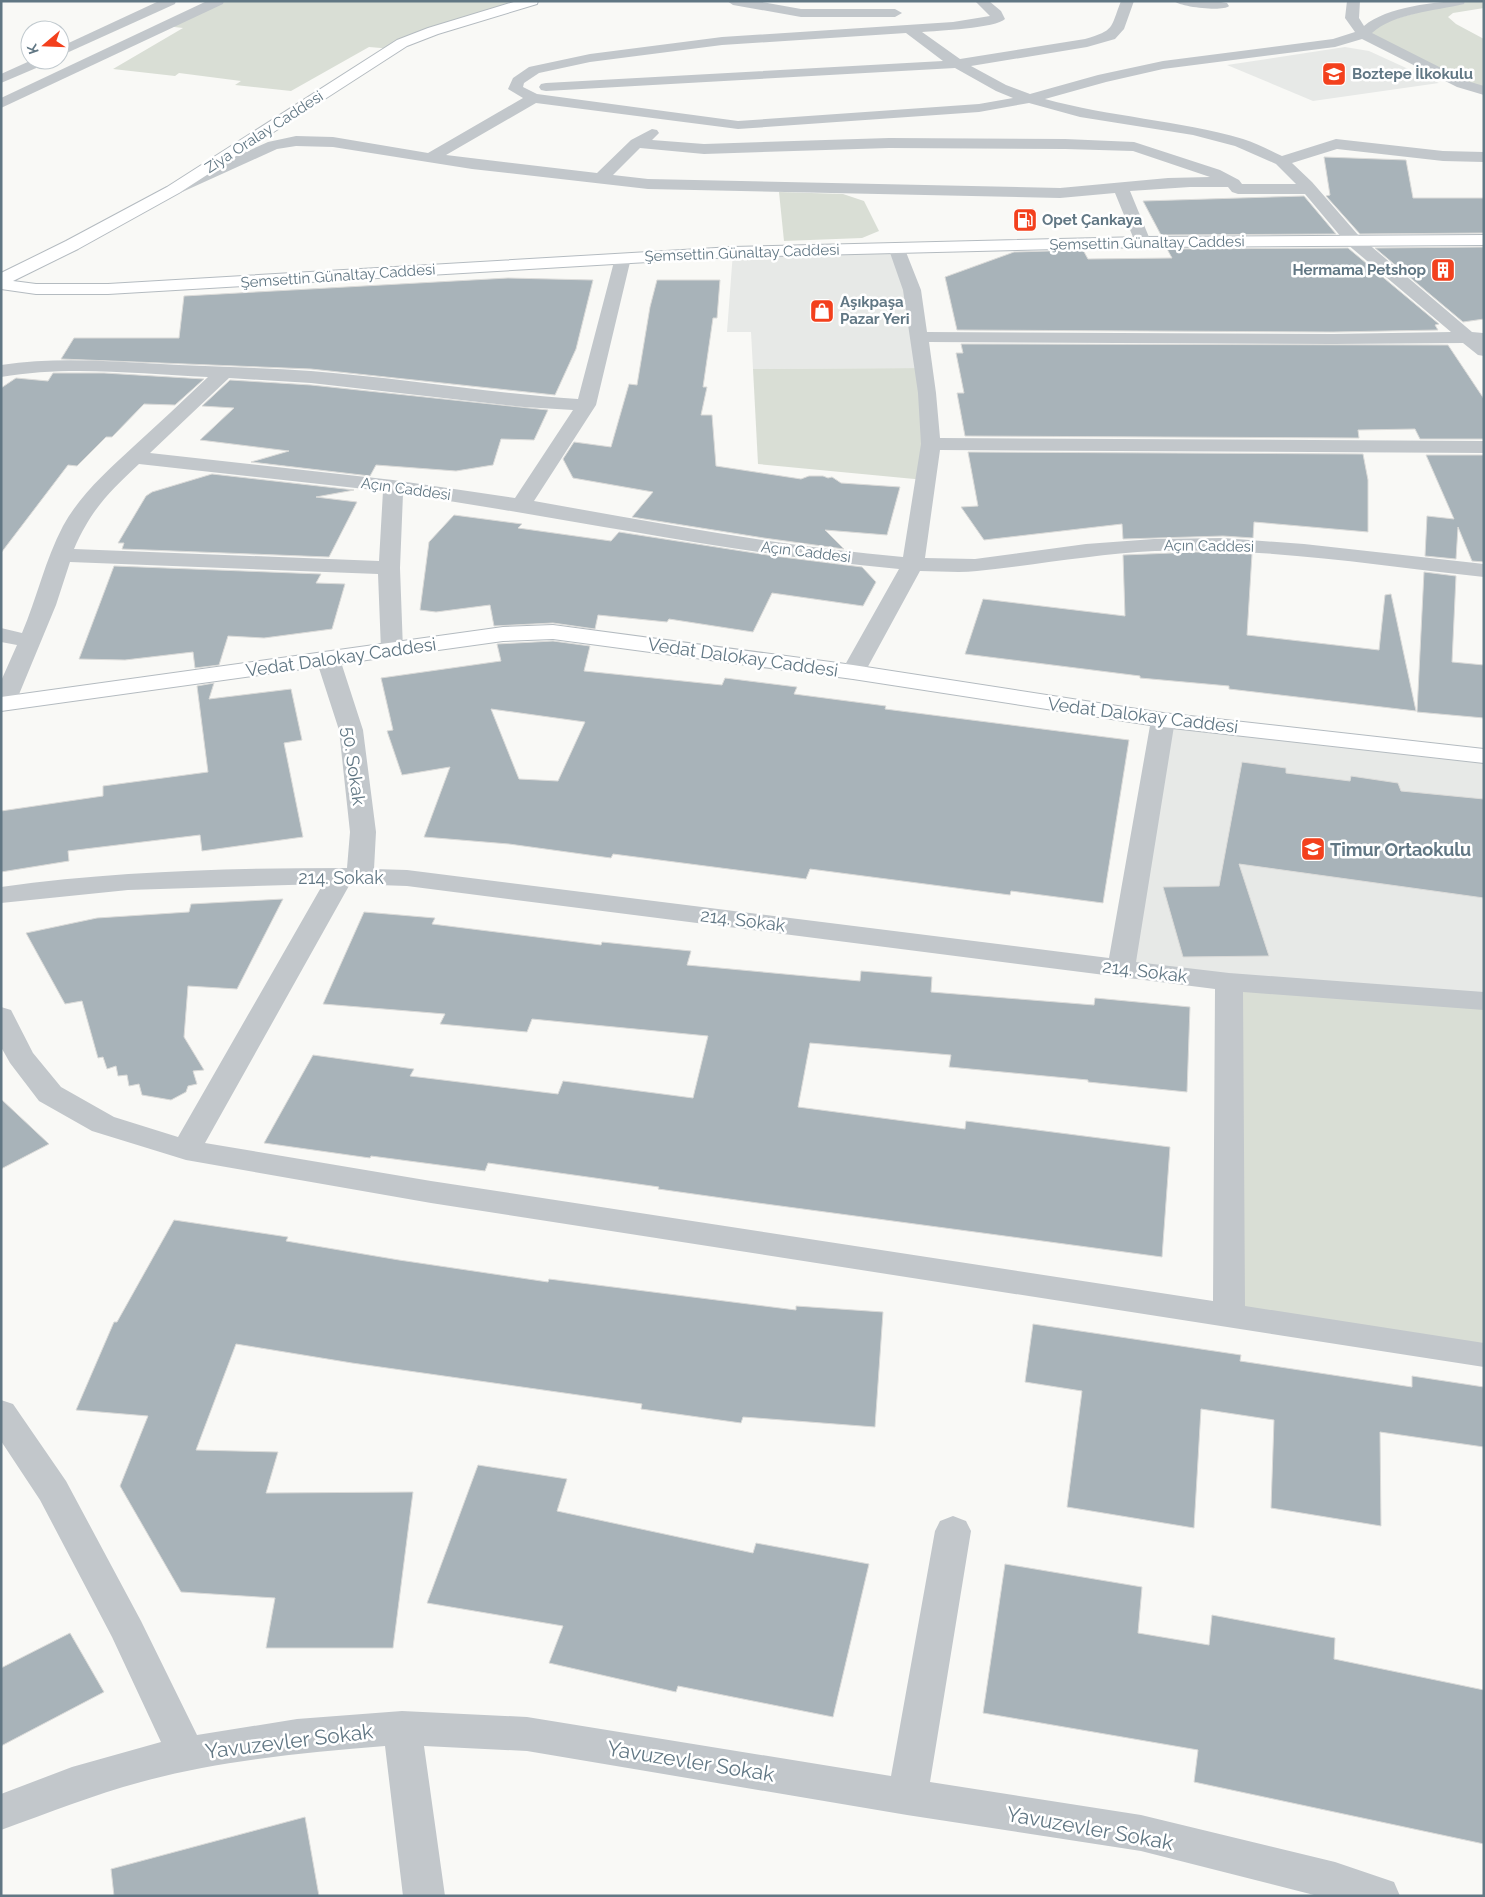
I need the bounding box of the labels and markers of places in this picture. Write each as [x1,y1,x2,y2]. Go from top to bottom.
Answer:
school or university icon: Boztepe İlkokulu [1321,61,1347,87]
place label: Boztepe İlkokulu [1352,65,1473,83]
fuel station icon: Opet Çankaya [1012,207,1038,233]
place label: Opet Çankaya [1042,211,1143,229]
building icon: Hermama Petshop [1430,257,1456,283]
place label: Hermama Petshop [1293,261,1426,279]
place label: Aşıkpaşa Pazar Yeri [840,293,910,328]
shop icon: Aşıkpaşa Pazar Yeri [809,298,835,324]
school or university icon: Timur Ortaokulu [1300,836,1326,862]
place label: Timur Ortaokulu [1330,839,1471,860]

